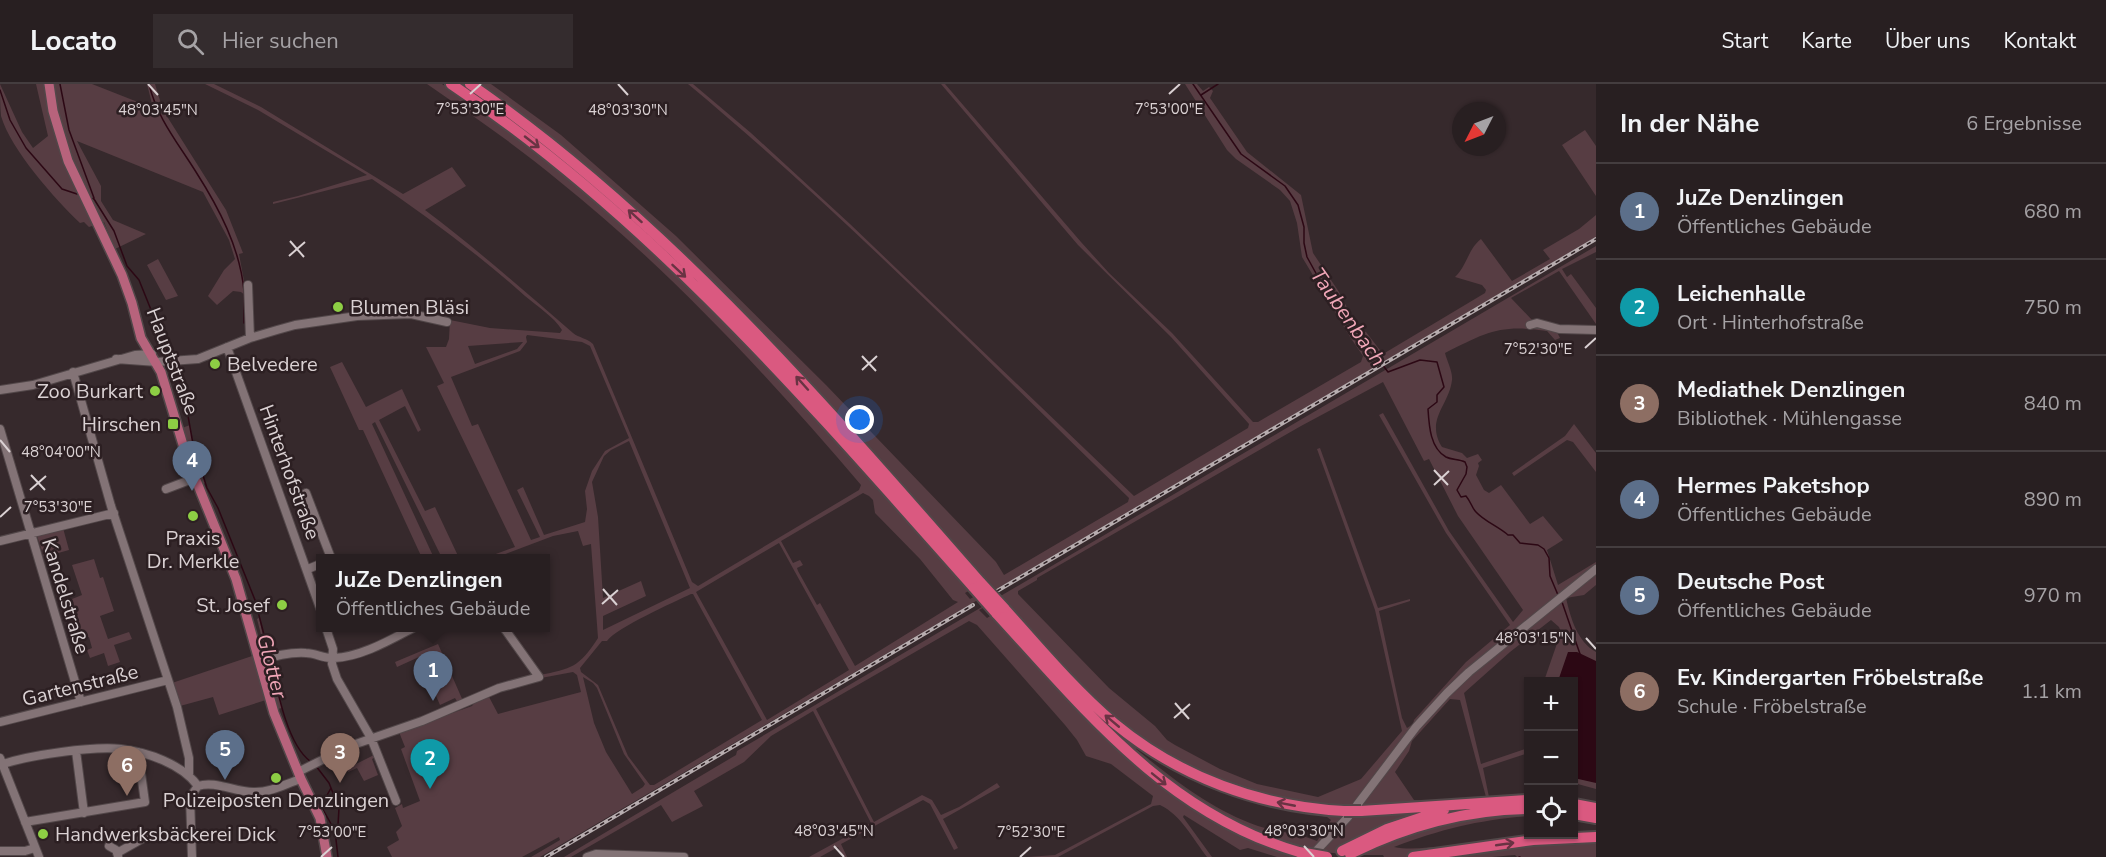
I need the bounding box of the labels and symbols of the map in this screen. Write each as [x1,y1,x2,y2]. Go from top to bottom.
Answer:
text: 7°53'30"E [436,99,504,119]
text: 7°53'00"E [1135,99,1203,119]
text: 48°03'45"N [118,100,198,120]
text: 48°03'30"N [588,100,668,120]
north arrow [1452,102,1506,156]
one-way arrow [524,136,540,149]
one-way arrow [628,209,643,223]
water label: Taubenbach [1304,262,1392,372]
one-way arrow [671,264,686,278]
place label: Blumen Bläsi [350,294,469,321]
marker: Blumen Bläsi [331,300,345,314]
street label: Hauptstraße [140,304,205,419]
text: 7°52'30"E [1504,339,1572,359]
place label: Belvedere [227,351,318,378]
marker: Belvedere [208,357,222,371]
one-way arrow [795,376,809,391]
place label: Zoo Burkart [37,378,144,405]
marker: Zoo Burkart [148,384,162,398]
street label: Hinterhofstraße [253,401,326,543]
your location [845,405,874,434]
place label: Hirschen [82,411,161,438]
marker: Hirschen [166,417,180,431]
text: 48°04'00"N [21,442,101,462]
pin: 4 [172,442,212,491]
text: 7°53'30"E [24,497,92,517]
marker: Praxis Dr. Merkle [186,509,200,523]
place label: Praxis Dr. Merkle [147,525,239,575]
street label: Kandelstraße [35,535,96,657]
place label: St. Josef [196,592,270,619]
marker: St. Josef [275,598,289,612]
text: 48°03'15"N [1495,628,1575,648]
water label: Glotter [250,631,294,702]
pin: 1 [414,652,452,701]
street label: Gartenstraße [19,658,141,713]
one-way arrow [1105,714,1120,728]
pin: 5 [206,730,244,780]
pin: 3 [320,734,360,783]
pin: 2 [410,740,450,789]
pin: 6 [108,746,146,796]
marker: Polizeiposten Denzlingen [269,771,283,785]
one-way arrow [1151,773,1167,786]
place label: Polizeiposten Denzlingen [163,787,389,814]
one-way arrow [1277,798,1297,809]
place label: Handwerksbäckerei Dick [55,821,277,848]
text: 48°03'45"N [794,821,874,841]
text: 48°03'30"N [1264,821,1344,841]
text: 7°53'00"E [298,822,366,842]
text: 7°52'30"E [997,822,1065,842]
marker: Handwerksbäckerei Dick [36,827,50,841]
one-way arrow [1495,838,1514,849]

